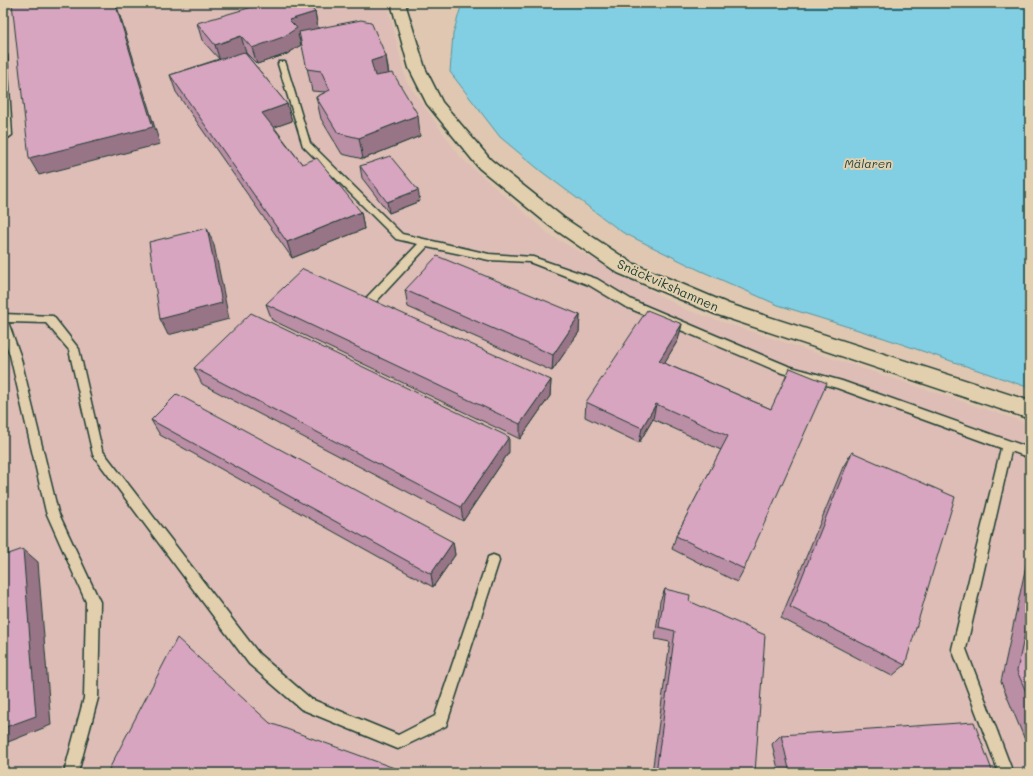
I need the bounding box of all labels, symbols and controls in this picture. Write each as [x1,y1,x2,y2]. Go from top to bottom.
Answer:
water label: Mälaren [844,155,892,171]
street label: Snäckvikshamnen [615,255,722,315]

